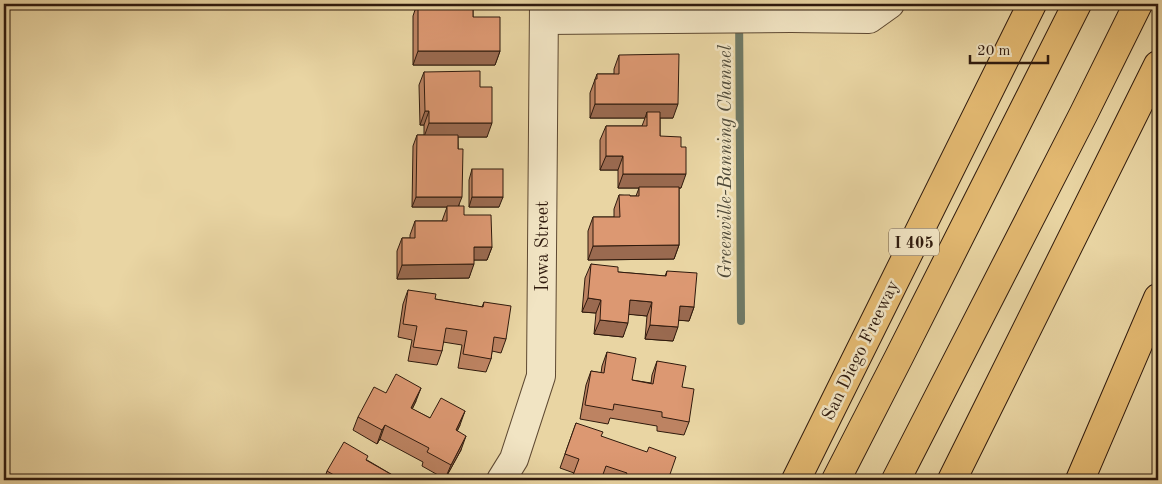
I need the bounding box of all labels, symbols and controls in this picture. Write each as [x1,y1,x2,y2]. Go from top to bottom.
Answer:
scale bar [970,32,1047,64]
water label: Greenville-Banning Channel [717,44,736,279]
text: 20 m [977,44,1011,59]
street label: Iowa Street [534,201,552,291]
road number: I 405 [889,228,939,256]
street label: San Diego Freeway [819,277,903,423]

